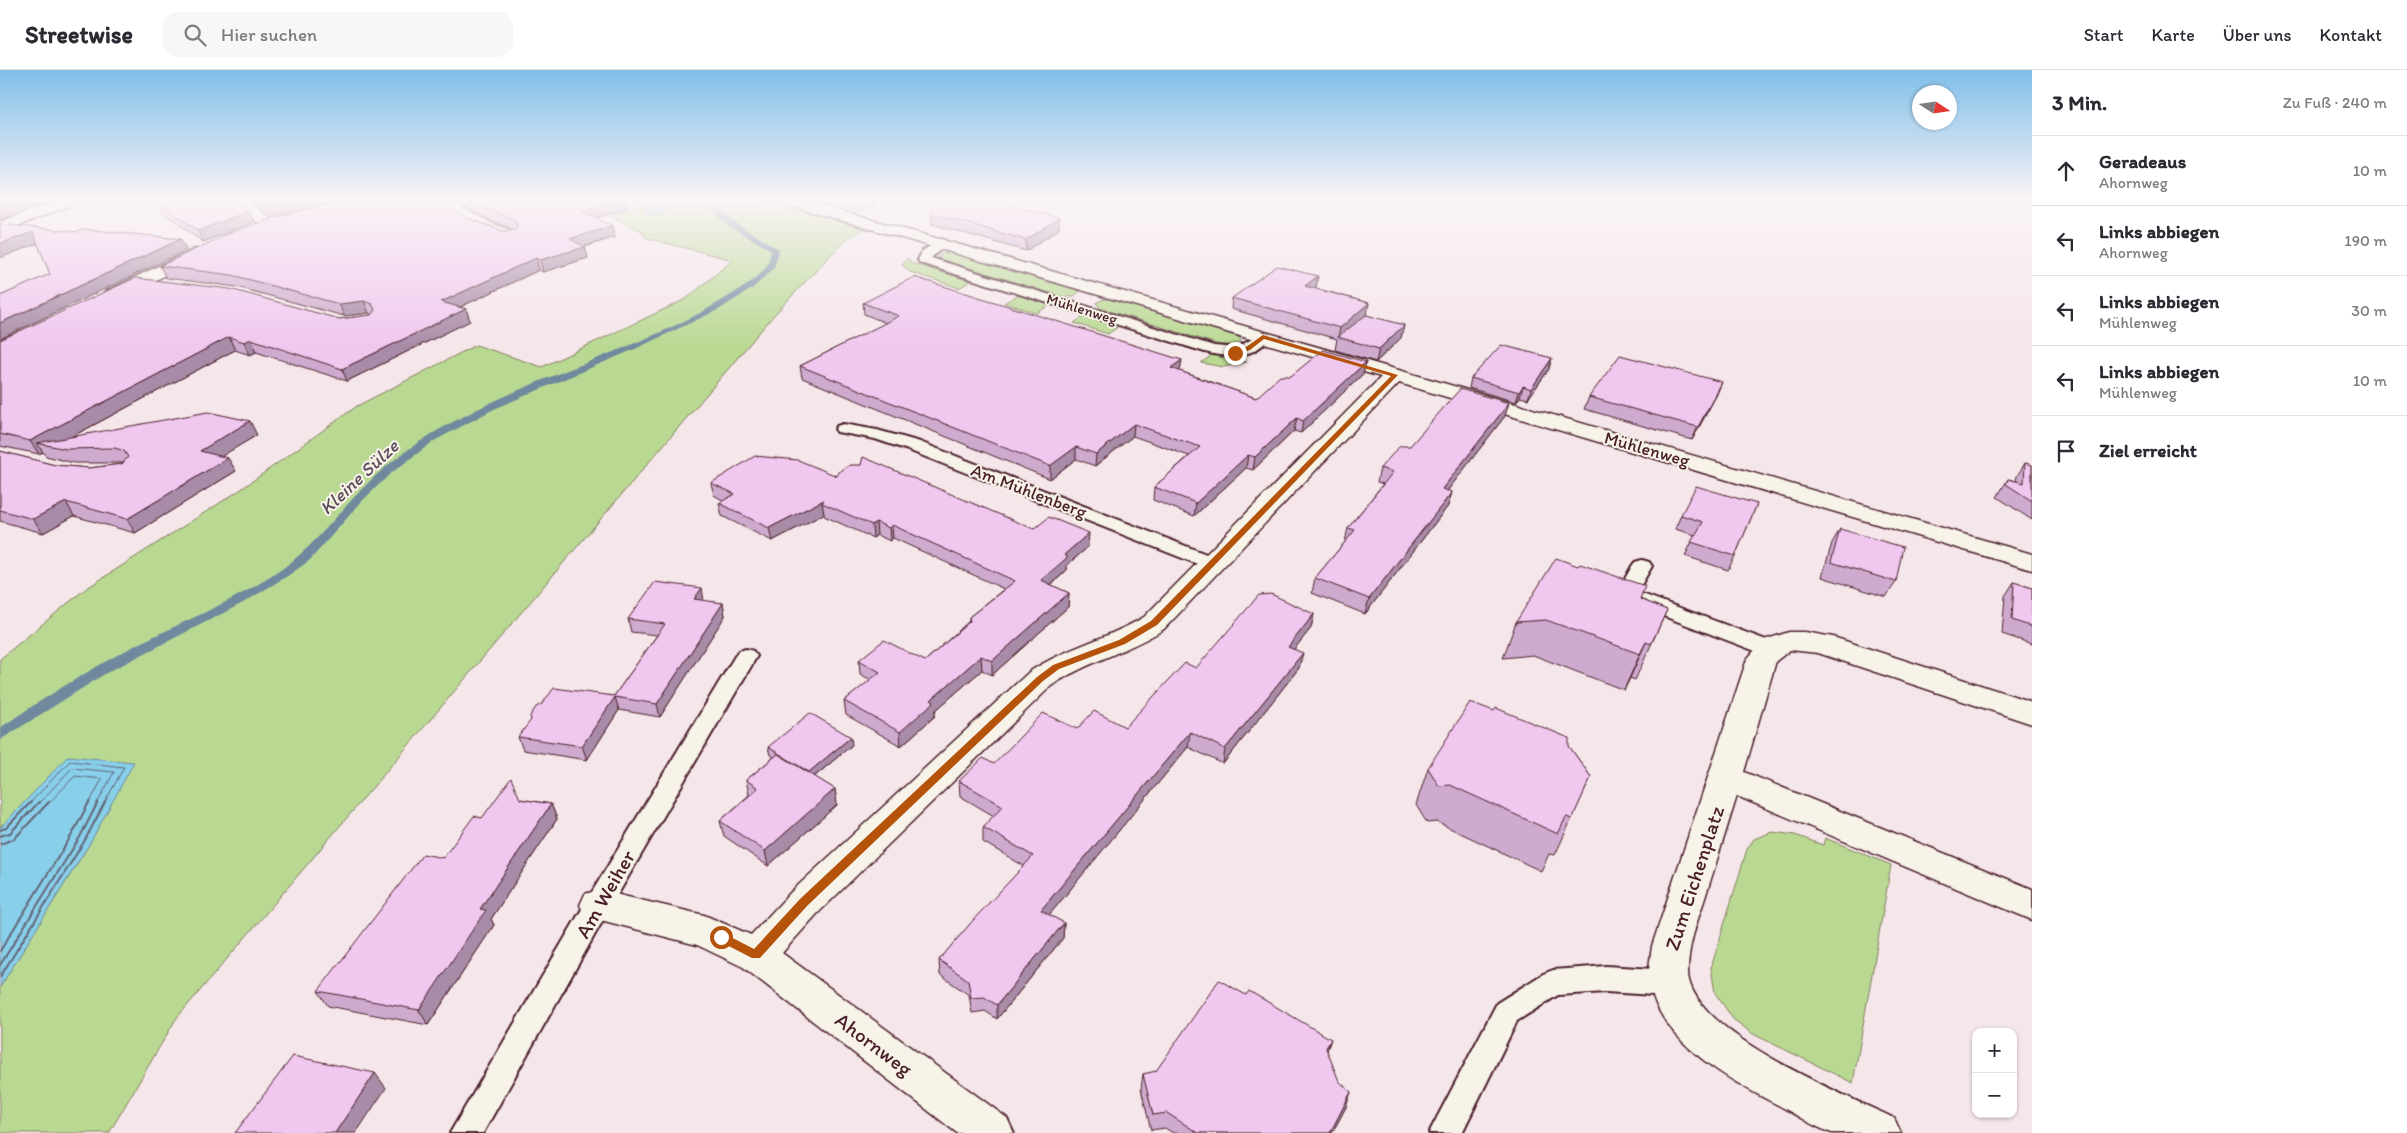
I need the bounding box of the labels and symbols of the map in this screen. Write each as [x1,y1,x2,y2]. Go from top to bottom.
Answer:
north arrow [1912,85,1957,130]
street label: Mühlenweg [1044,290,1120,328]
route end [1224,342,1247,365]
street label: Mühlenweg [1602,426,1693,472]
water label: Kleine Sülze [315,434,404,519]
street label: Am Mühlenberg [968,459,1091,523]
street label: Zum Eichenplatz [1659,802,1729,953]
street label: Am Weiher [570,845,641,943]
route start [710,926,733,949]
street label: Ahornweg [830,1007,918,1081]

